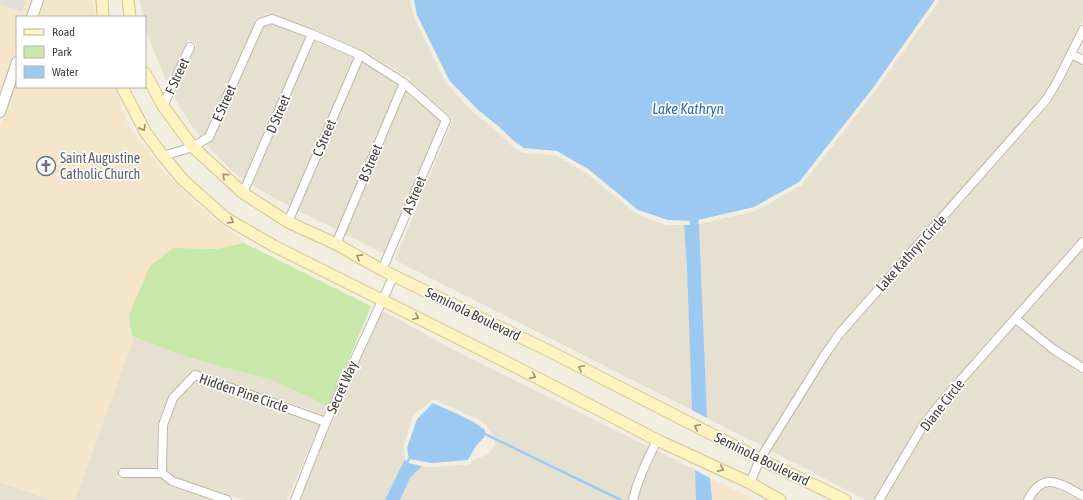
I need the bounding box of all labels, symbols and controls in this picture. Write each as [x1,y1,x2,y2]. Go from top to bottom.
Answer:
legend [16,16,146,88]
text: Road [52,25,75,39]
text: Park [52,45,73,59]
street label: F Street [162,55,192,97]
text: Water [52,65,79,79]
street label: E Street [209,82,239,124]
street label: D Street [263,92,293,136]
water label: Lake Kathryn [652,100,724,117]
street label: C Street [309,117,339,159]
one-way arrow [138,123,146,131]
street label: B Street [355,142,385,184]
place label: Saint Augustine Catholic Church [60,150,140,182]
church icon: Saint Augustine Catholic Church [35,155,57,177]
one-way arrow [222,174,229,181]
street label: A Street [399,174,429,216]
street label: Lake Kathryn Circle [872,211,950,295]
one-way arrow [227,216,234,224]
one-way arrow [356,254,363,262]
street label: Seminola Boulevard [423,284,523,344]
one-way arrow [412,312,420,320]
street label: Secret Way [323,358,361,416]
one-way arrow [578,365,586,373]
street label: Hidden Pine Circle [197,370,291,416]
one-way arrow [528,371,536,379]
street label: Diane Circle [917,376,967,434]
one-way arrow [694,424,701,432]
street label: Seminola Boulevard [712,429,812,489]
one-way arrow [717,464,724,472]

